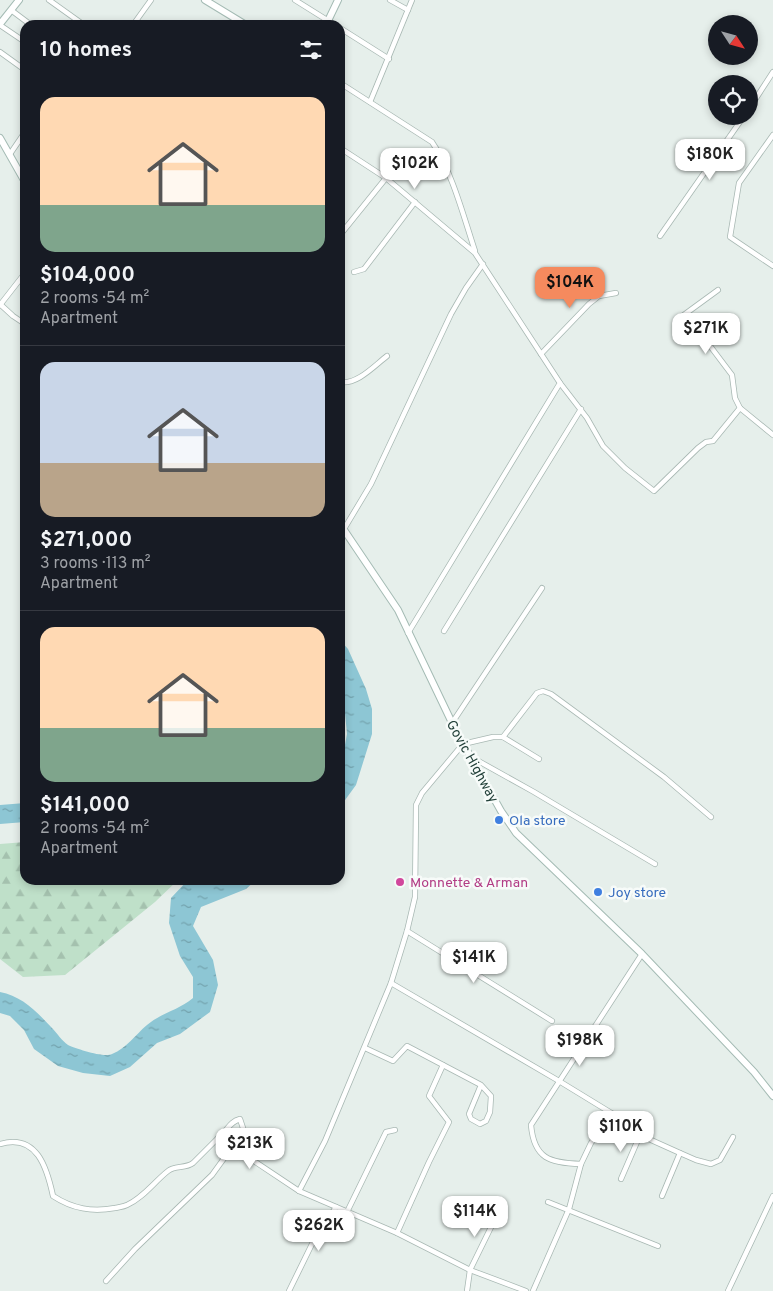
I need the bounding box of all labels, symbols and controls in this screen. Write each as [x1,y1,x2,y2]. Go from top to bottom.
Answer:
north arrow [708,15,758,65]
map controls [708,15,758,125]
icon: filters [297,36,325,64]
text: 10 homes [40,37,132,64]
button: locate [708,75,758,125]
icon: home [138,129,228,219]
pin: $180K [675,138,745,181]
text: $180K [686,145,734,165]
pin: $102K [380,148,450,190]
text: $102K [391,154,439,174]
text: $104,000 [40,262,135,289]
pin: $104K [535,266,605,309]
text: $104K [546,273,594,293]
text: 2 rooms · 54 m² [40,289,149,309]
text: Apartment [40,309,118,329]
pin: $271K [671,312,741,355]
text: $271K [683,319,729,339]
icon: home [138,395,228,485]
text: $271,000 [40,527,132,554]
text: 3 rooms · 113 m² [40,554,151,574]
text: Apartment [40,574,118,594]
icon: home [138,660,228,750]
street label: Govic Highway [442,717,501,806]
text: $141,000 [40,792,130,819]
place label: Ola store [509,813,566,830]
marker: Ola store [493,814,505,826]
text: 2 rooms · 54 m² [40,819,149,839]
text: Apartment [40,839,118,859]
place label: Monnette & Arman [410,875,528,892]
marker: Monnette & Arman [394,876,406,888]
place label: Joy store [608,885,666,902]
marker: Joy store [592,886,604,898]
pin: $141K [439,942,509,984]
text: $141K [452,948,496,968]
pin: $198K [545,1024,615,1067]
text: $198K [556,1031,604,1051]
pin: $110K [586,1110,656,1153]
text: $110K [599,1117,643,1137]
pin: $213K [215,1128,285,1170]
text: $213K [227,1134,273,1154]
pin: $114K [440,1196,510,1238]
text: $114K [453,1202,497,1222]
pin: $262K [284,1210,354,1252]
text: $262K [294,1216,344,1236]

